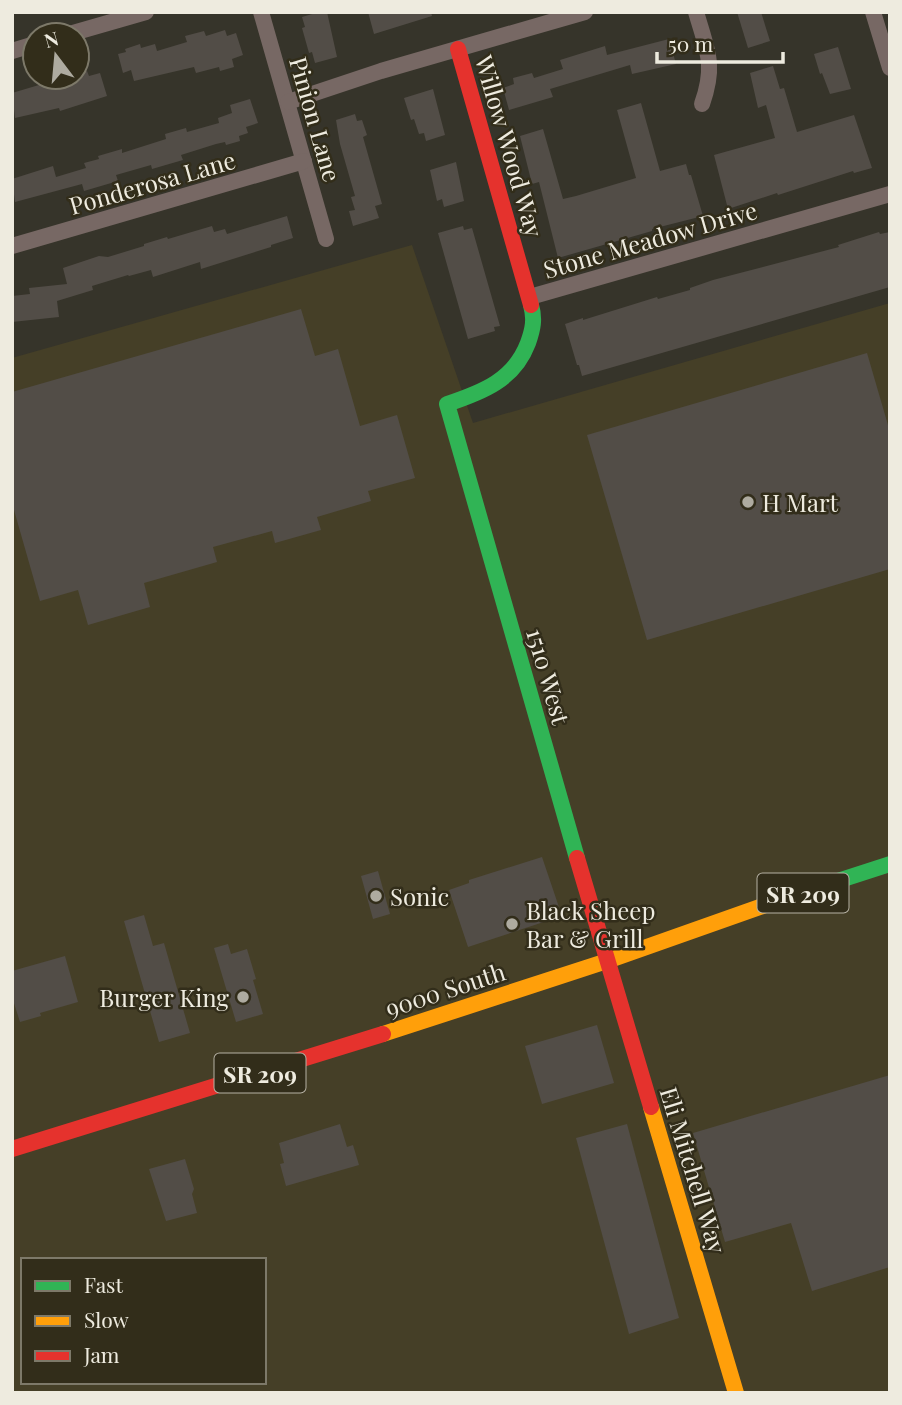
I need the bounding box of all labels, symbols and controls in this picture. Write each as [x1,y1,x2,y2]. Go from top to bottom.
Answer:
north arrow [21,21,91,91]
scale bar [657,21,783,65]
text: N [41,24,61,53]
text: 50 m [668,29,714,57]
street label: Willow Wood Way [468,50,551,241]
street label: Pinion Lane [283,53,349,185]
street label: Ponderosa Lane [65,143,239,221]
street label: Stone Meadow Drive [539,193,761,285]
place label: H Mart [762,486,839,518]
marker: H Mart [740,494,756,510]
street label: 1510 West [520,624,578,728]
road number: SR 209 [758,874,848,912]
place label: Sonic [390,880,449,912]
marker: Sonic [368,888,384,904]
place label: Black Sheep Bar & Grill [526,894,655,954]
marker: Black Sheep Bar & Grill [504,916,520,932]
street label: 9000 South [381,955,509,1023]
place label: Burger King [99,981,229,1013]
marker: Burger King [235,989,251,1005]
road number: SR 209 [215,1054,306,1092]
street label: Eli Mitchell Way [654,1083,734,1257]
legend [21,1258,266,1384]
text: Fast [84,1270,123,1298]
text: Slow [84,1305,129,1333]
text: Jam [83,1340,120,1368]

